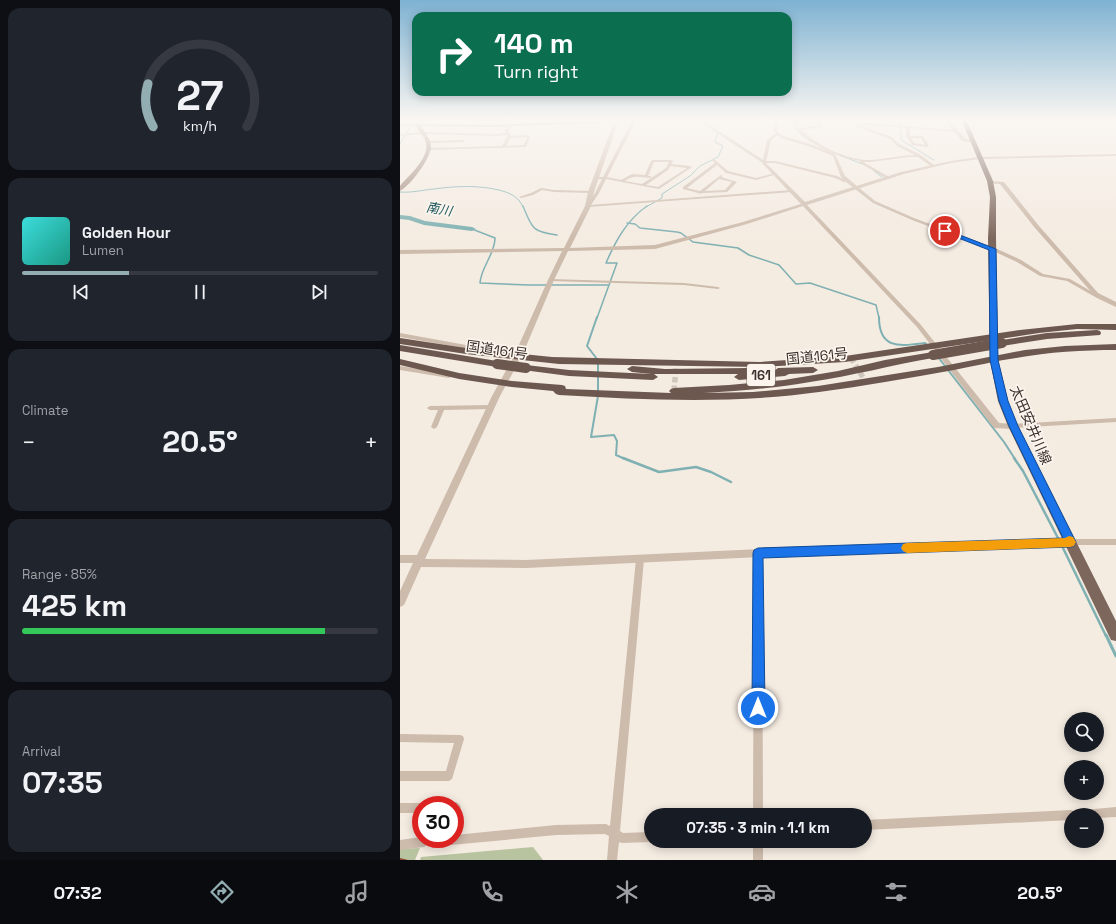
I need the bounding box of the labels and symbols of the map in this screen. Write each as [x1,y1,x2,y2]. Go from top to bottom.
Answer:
water label: 南川 [425,198,455,220]
pin [928,214,962,248]
street label: 国道161号 [465,337,529,363]
street label: 国道161号 [785,344,849,368]
road number: 161 [747,364,775,386]
street label: 太田安井川線 [1006,383,1056,467]
position arrow [737,687,779,729]
speed limit sign: 30 [412,796,464,848]

